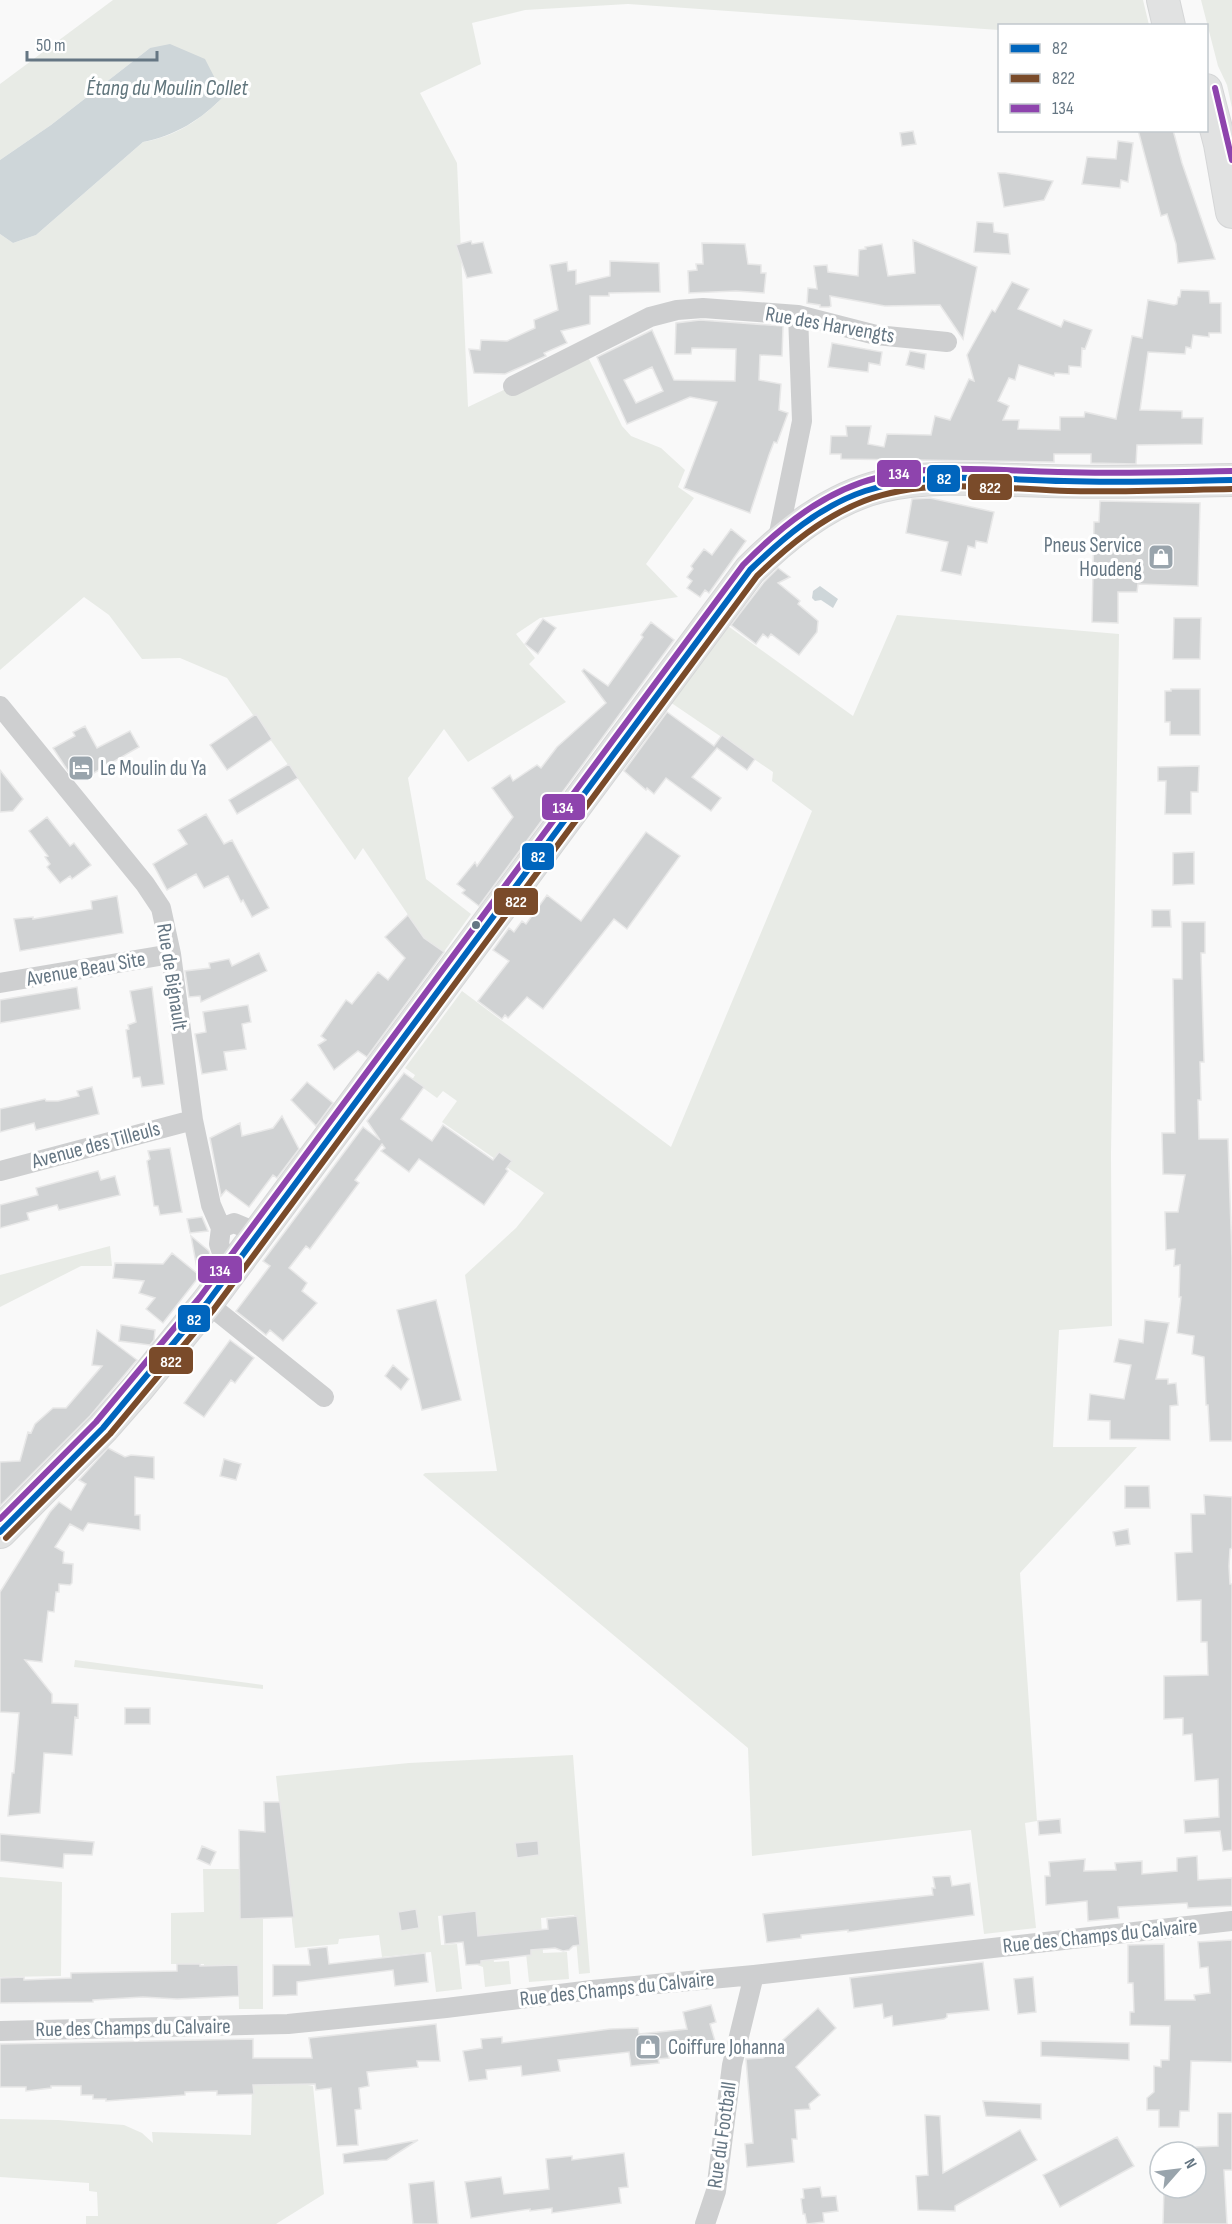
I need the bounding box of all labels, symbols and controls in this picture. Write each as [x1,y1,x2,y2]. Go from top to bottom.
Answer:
scale bar [27,24,158,62]
legend [998,24,1208,132]
text: 50 m [36,35,66,56]
text: 82 [1052,38,1068,59]
text: 822 [1052,68,1075,89]
water label: Étang du Moulin Collet [86,75,249,102]
text: 134 [1052,98,1074,119]
street label: Rue des Harvengts [763,301,897,349]
line badge: 134 [876,459,922,488]
line badge: 82 [926,464,961,493]
text: 134 [889,465,910,484]
text: 82 [937,470,951,489]
line badge: 822 [967,473,1013,501]
text: 822 [979,479,1001,498]
place label: Pneus Service Houdeng [1044,533,1142,582]
shop icon: Pneus Service Houdeng [1146,542,1176,572]
hotel icon: Le Moulin du Ya [66,753,96,783]
place label: Le Moulin du Ya [100,756,207,781]
line badge: 134 [541,793,586,821]
text: 134 [553,799,574,818]
line badge: 82 [521,842,555,871]
text: 82 [531,848,545,867]
line badge: 822 [493,887,539,916]
text: 822 [505,893,527,912]
unlabelled marker [470,919,482,931]
street label: Rue de Bignault [151,921,193,1033]
street label: Avenue Beau Site [24,946,147,992]
street label: Avenue des Tilleuls [28,1116,163,1174]
line badge: 134 [197,1255,243,1284]
text: 134 [210,1262,231,1281]
line badge: 82 [177,1304,211,1333]
text: 82 [187,1311,201,1330]
line badge: 822 [148,1346,194,1375]
text: 822 [160,1353,182,1372]
street label: Rue des Champs du Calvaire [1002,1913,1198,1959]
street label: Rue des Champs du Calvaire [519,1966,715,2012]
street label: Rue des Champs du Calvaire [35,2014,231,2042]
shop icon: Coiffure Johanna [633,2032,663,2062]
place label: Coiffure Johanna [668,2035,785,2060]
street label: Rue du Football [702,2080,742,2190]
north arrow [1148,2140,1208,2200]
text: N [1180,2155,1200,2172]

